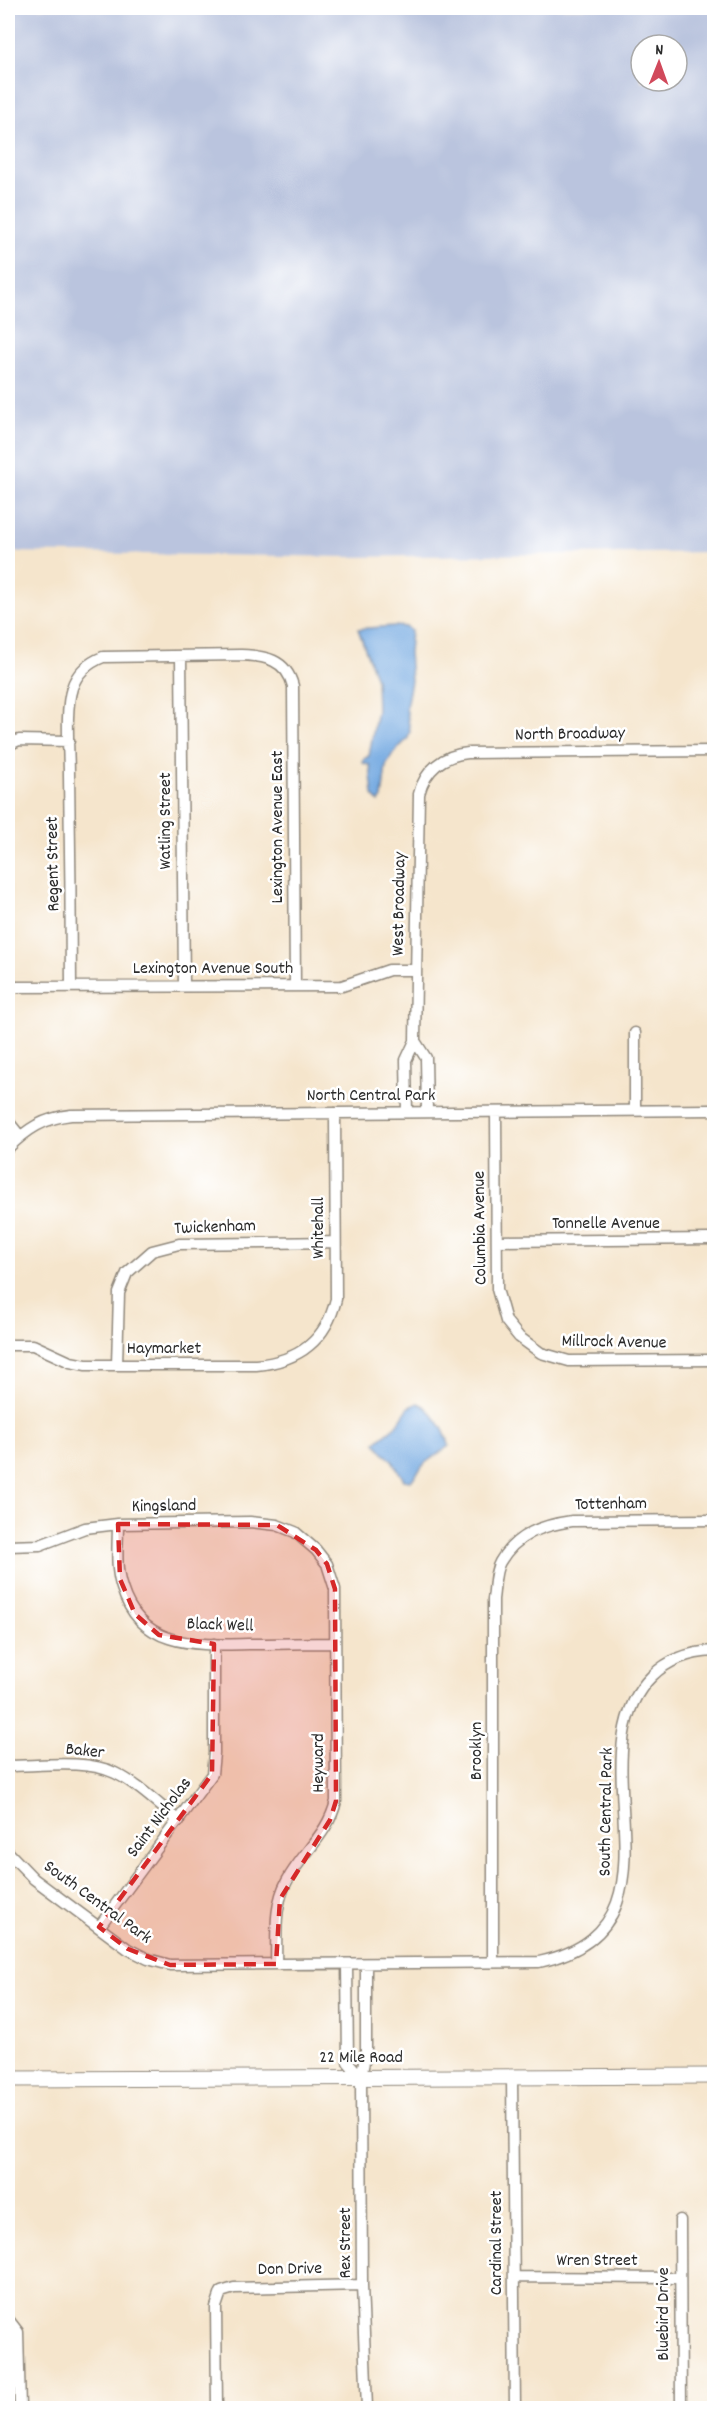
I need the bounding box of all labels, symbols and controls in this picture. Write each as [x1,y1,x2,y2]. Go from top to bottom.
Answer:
north arrow [629,33,689,93]
text: N [655,39,663,62]
street label: North Broadway [515,722,626,748]
street label: Lexington Avenue East [266,750,291,903]
street label: Watling Street [154,772,179,870]
street label: Regent Street [41,816,67,912]
street label: West Broadway [387,851,413,956]
street label: Lexington Avenue South [133,957,293,982]
street label: North Central Park [307,1084,435,1109]
street label: Columbia Avenue [468,1171,494,1285]
street label: Whitehall [307,1196,332,1259]
street label: Tonnelle Avenue [552,1212,660,1237]
street label: Twickenham [174,1214,256,1242]
street label: Millrock Avenue [561,1330,667,1356]
street label: Haymarket [127,1337,202,1362]
street label: Tottenham [575,1492,647,1518]
street label: Kingsland [131,1494,197,1520]
street label: Black Well [186,1612,255,1640]
street label: Brooklyn [465,1722,490,1780]
street label: Heyward [307,1733,332,1793]
street label: Baker [64,1738,106,1767]
street label: South Central Park [593,1747,621,1877]
street label: Saint Nicholas [122,1773,198,1863]
street label: South Central Park [38,1855,156,1951]
street label: 22 Mile Road [319,2046,403,2071]
street label: Cardinal Street [485,2190,510,2295]
street label: Rex Street [334,2207,359,2279]
street label: Wren Street [556,2249,638,2274]
street label: Don Drive [258,2257,323,2283]
street label: Bluebird Drive [652,2267,677,2361]

